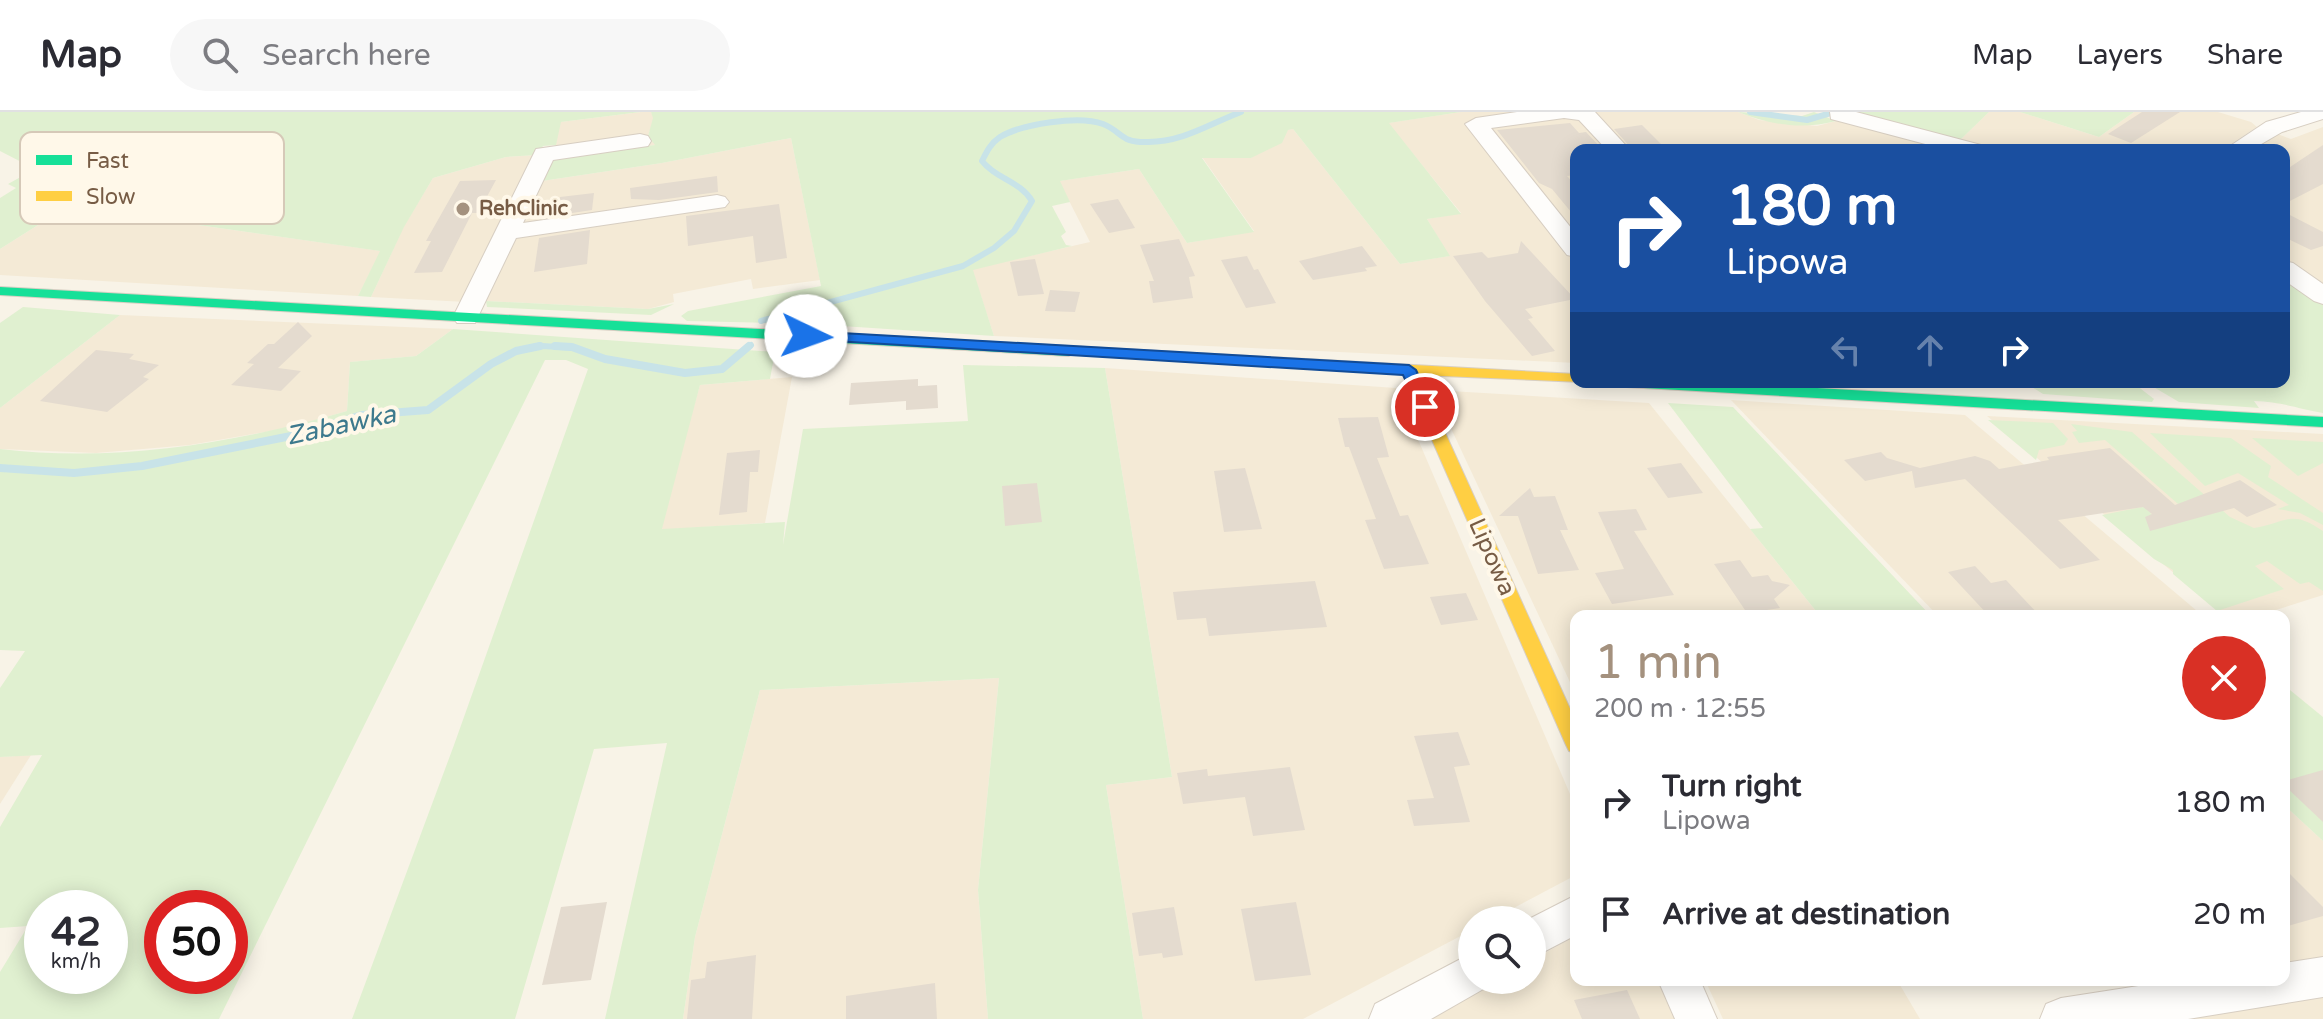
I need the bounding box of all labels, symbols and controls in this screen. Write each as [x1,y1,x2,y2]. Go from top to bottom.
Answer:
search box [170,19,730,91]
text: Map [40,32,122,78]
icon: search [198,33,242,77]
text: Search here [262,37,431,74]
text: Map [1972,38,2033,72]
text: Layers [2077,38,2163,72]
text: Share [2207,38,2283,72]
legend [20,132,284,224]
text: Fast [86,148,129,174]
text: 180 m [1726,173,1897,240]
icon: right [1594,176,1698,280]
text: Slow [86,184,136,210]
place label: RehClinic [479,197,569,221]
marker: RehClinic [454,200,472,218]
text: Lipowa [1726,241,1849,284]
position arrow [764,294,848,378]
icon: left [1824,328,1868,372]
icon: ahead [1908,328,1952,372]
icon: right [1992,328,2036,372]
pin [1391,373,1459,441]
icon: arrive [1403,385,1447,429]
water label: Zabawka [283,398,400,452]
street label: Lipowa [1462,514,1522,600]
text: 1 min [1594,634,1722,692]
button: close [2182,636,2266,720]
text: 200 m · 12:55 [1594,693,1766,724]
text: Turn right [1662,768,1802,805]
icon: right [1594,780,1638,824]
text: 180 m [2174,784,2266,821]
text: Lipowa [1662,805,1751,836]
speed limit sign: 50 [144,890,248,994]
icon: arrive [1594,892,1638,936]
text: Arrive at destination [1662,896,1950,933]
text: 20 m [2193,896,2266,933]
map controls [1458,906,1546,994]
button: search [1458,906,1546,994]
text: 42 [51,908,101,956]
text: km/h [51,950,101,974]

